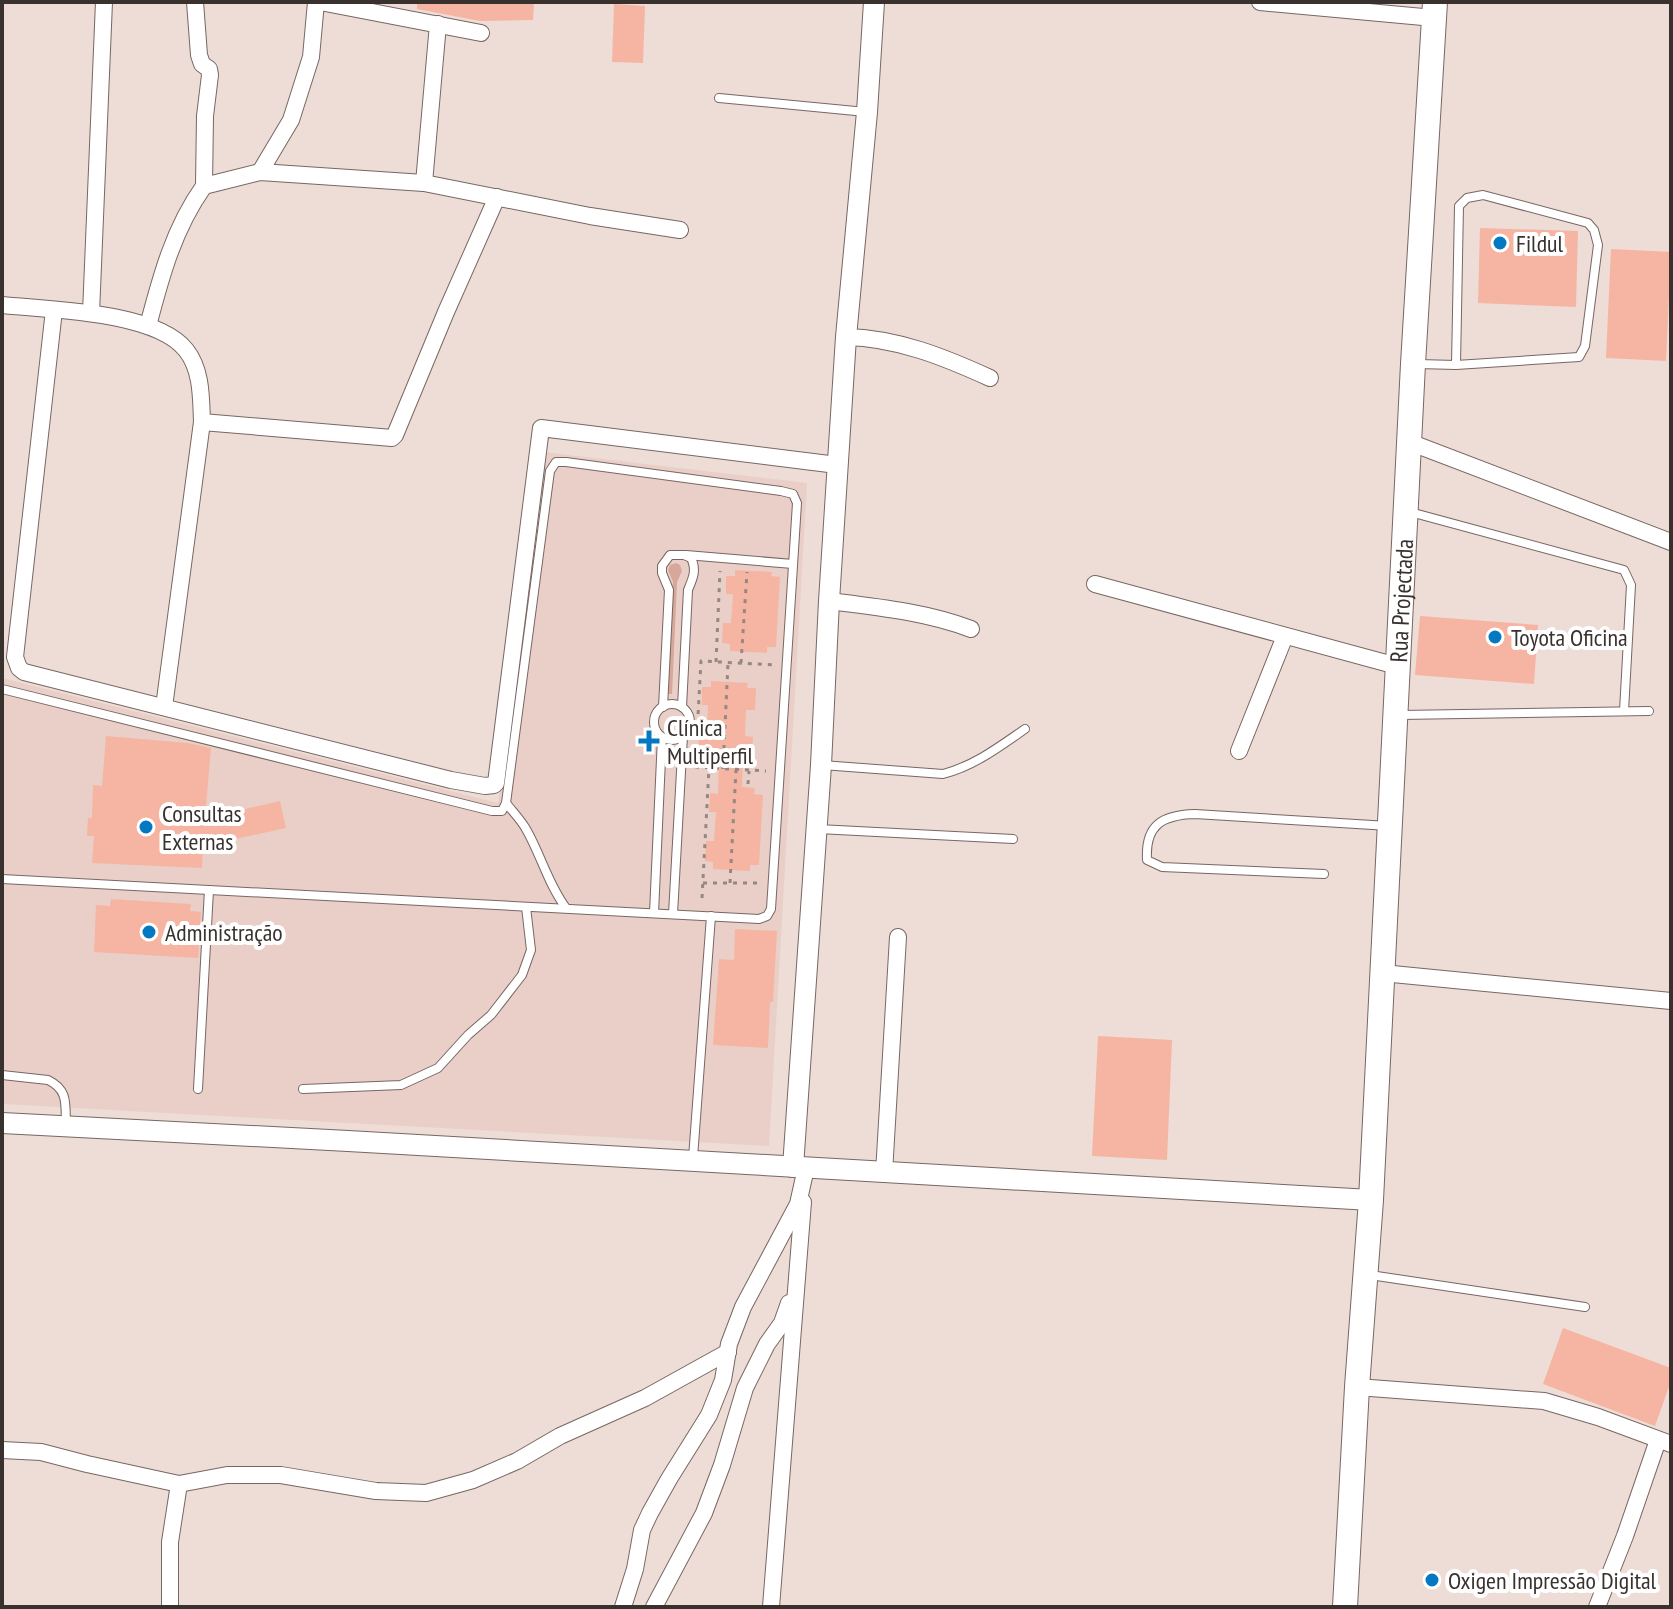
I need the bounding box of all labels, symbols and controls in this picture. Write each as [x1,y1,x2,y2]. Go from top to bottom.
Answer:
place label: Fildul [1516,228,1564,259]
marker: Fildul [1491,234,1509,252]
street label: Rua Projectada [1383,538,1420,663]
place label: Toyota Oficina [1511,622,1628,653]
marker: Toyota Oficina [1486,628,1504,646]
place label: Clínica Multiperfil [667,712,754,771]
marker: Clínica Multiperfil [638,730,660,752]
place label: Consultas Externas [162,798,242,857]
marker: Consultas Externas [137,818,155,836]
place label: Administração [165,917,283,948]
marker: Administração [140,923,158,941]
place label: Oxigen Impressão Digital [1448,1565,1657,1596]
marker: Oxigen Impressão Digital [1423,1571,1441,1589]

